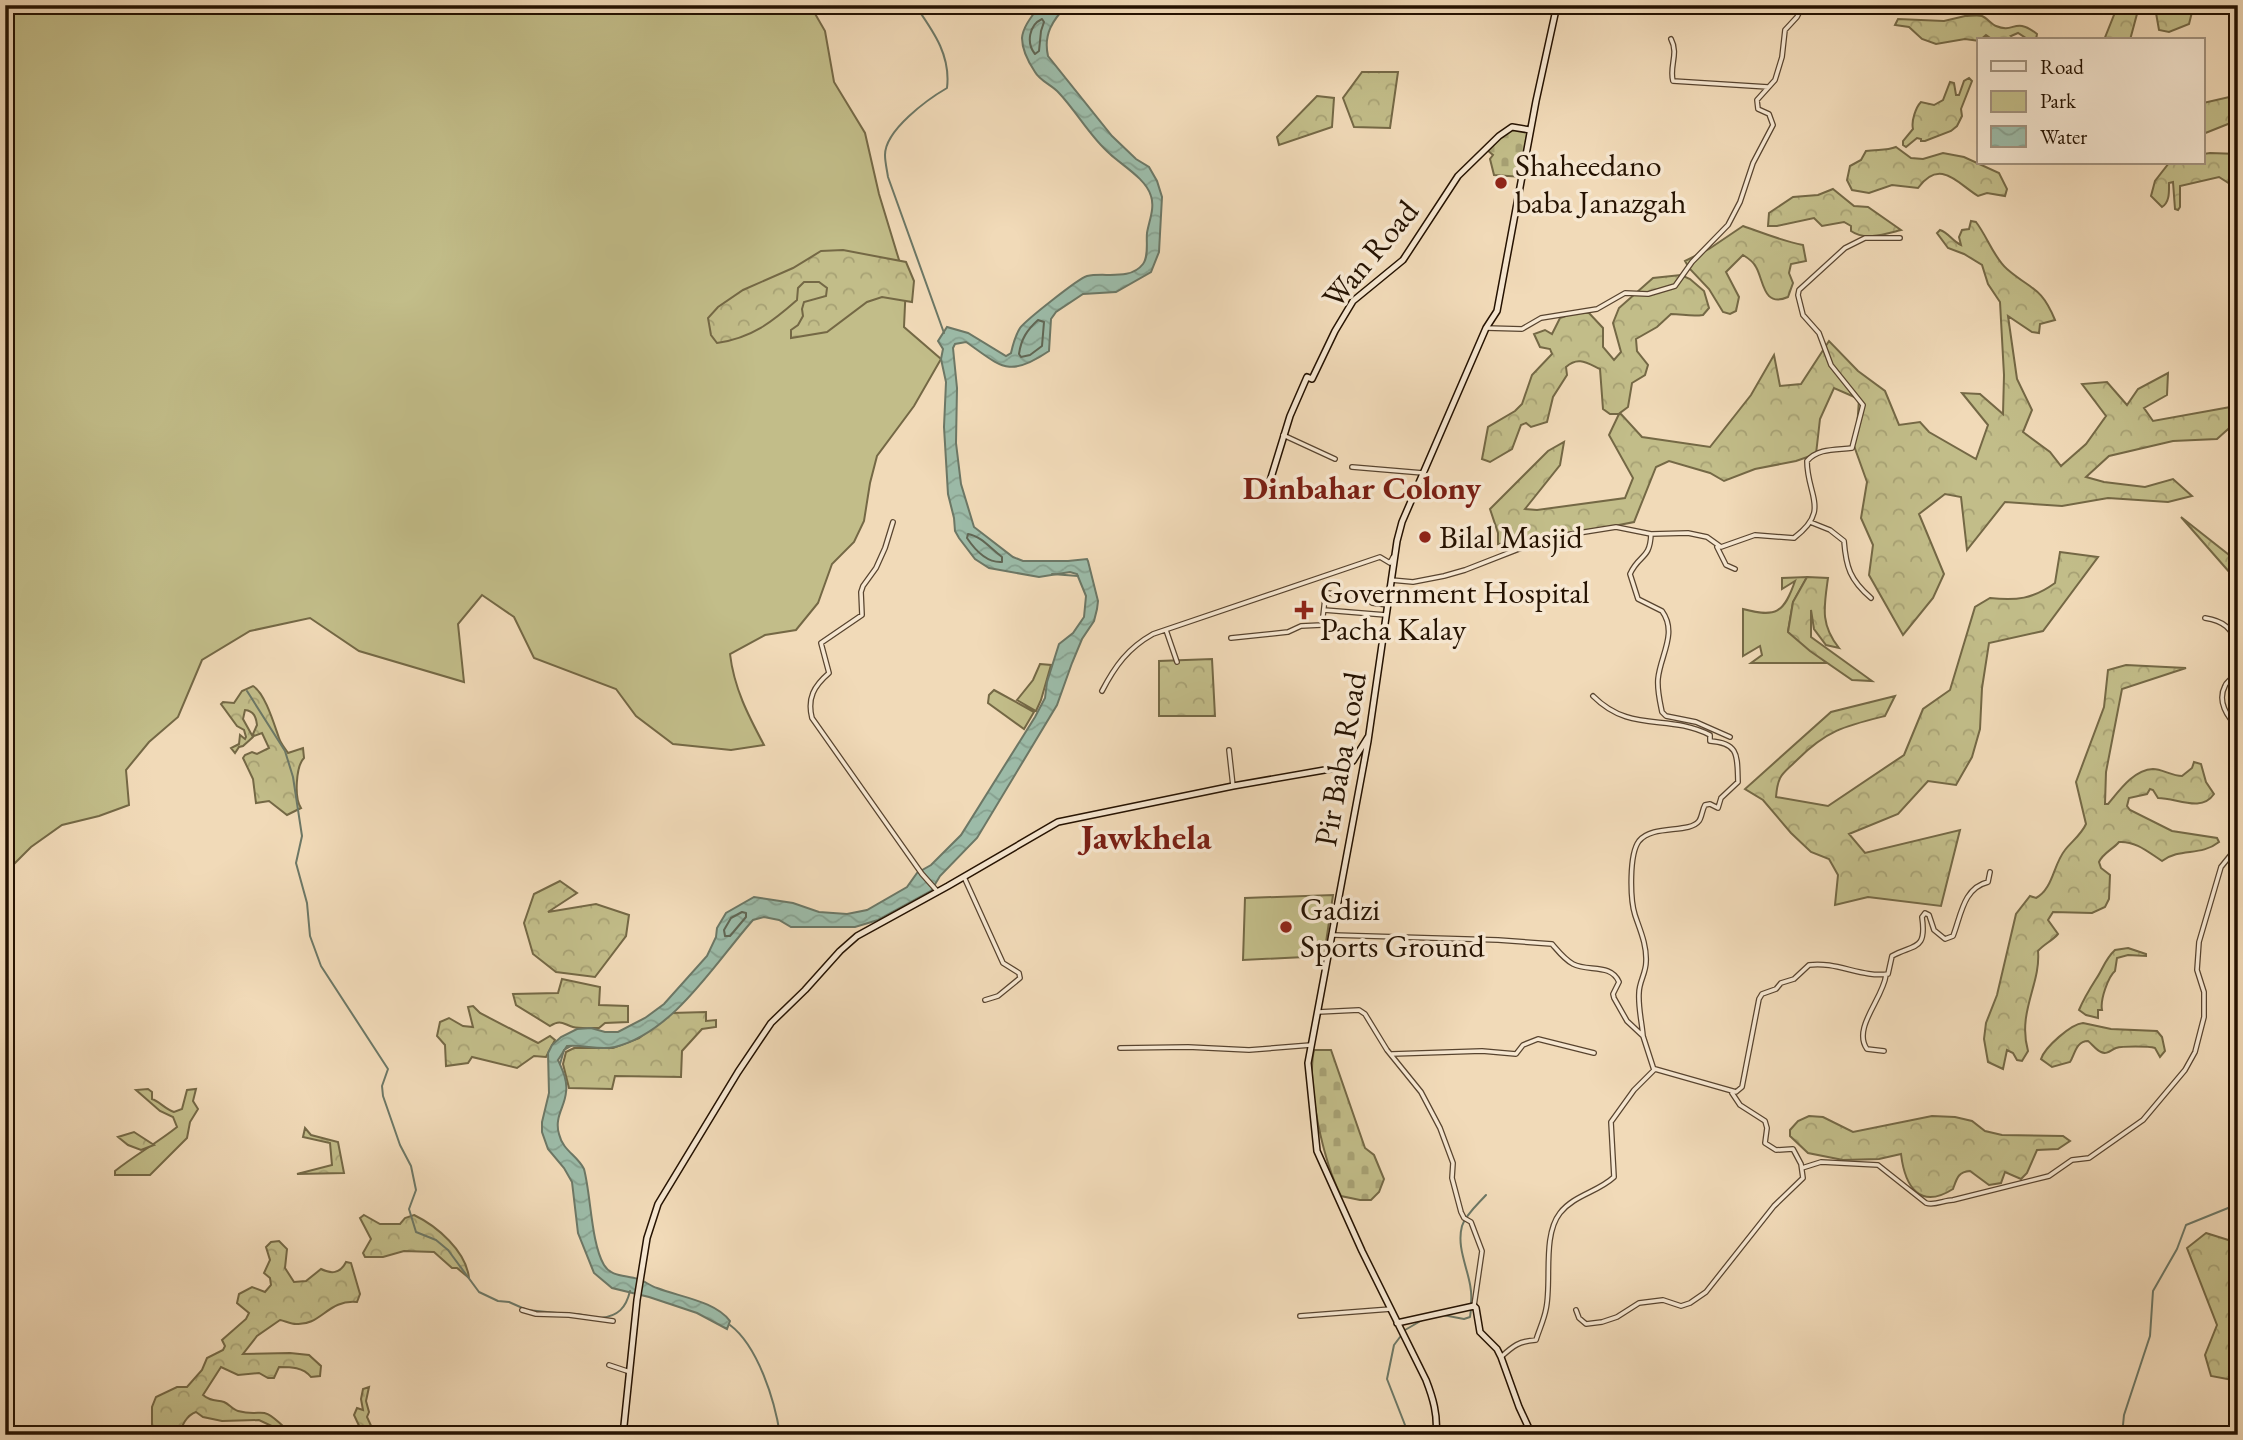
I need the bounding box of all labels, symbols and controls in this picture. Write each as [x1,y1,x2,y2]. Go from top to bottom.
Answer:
legend [1977,38,2204,164]
text: Road [2040,53,2084,80]
text: Park [2040,87,2077,114]
text: Water [2040,123,2087,150]
place label: Shaheedano baba Janazgah [1515,144,1687,223]
marker: Shaheedano baba Janazgah [1493,175,1509,191]
street label: Wan Road [1312,190,1428,317]
district label: Dinbahar Colony [1243,466,1482,509]
place label: Bilal Masjid [1439,516,1584,558]
marker: Bilal Masjid [1417,529,1433,545]
place label: Government Hospital Pacha Kalay [1320,571,1590,650]
marker: Government Hospital Pacha Kalay [1294,600,1314,620]
street label: Pir Baba Road [1304,668,1376,849]
district label: Jawkhela [1077,814,1212,859]
place label: Gadizi Sports Ground [1300,888,1485,967]
marker: Gadizi Sports Ground [1278,919,1294,935]

